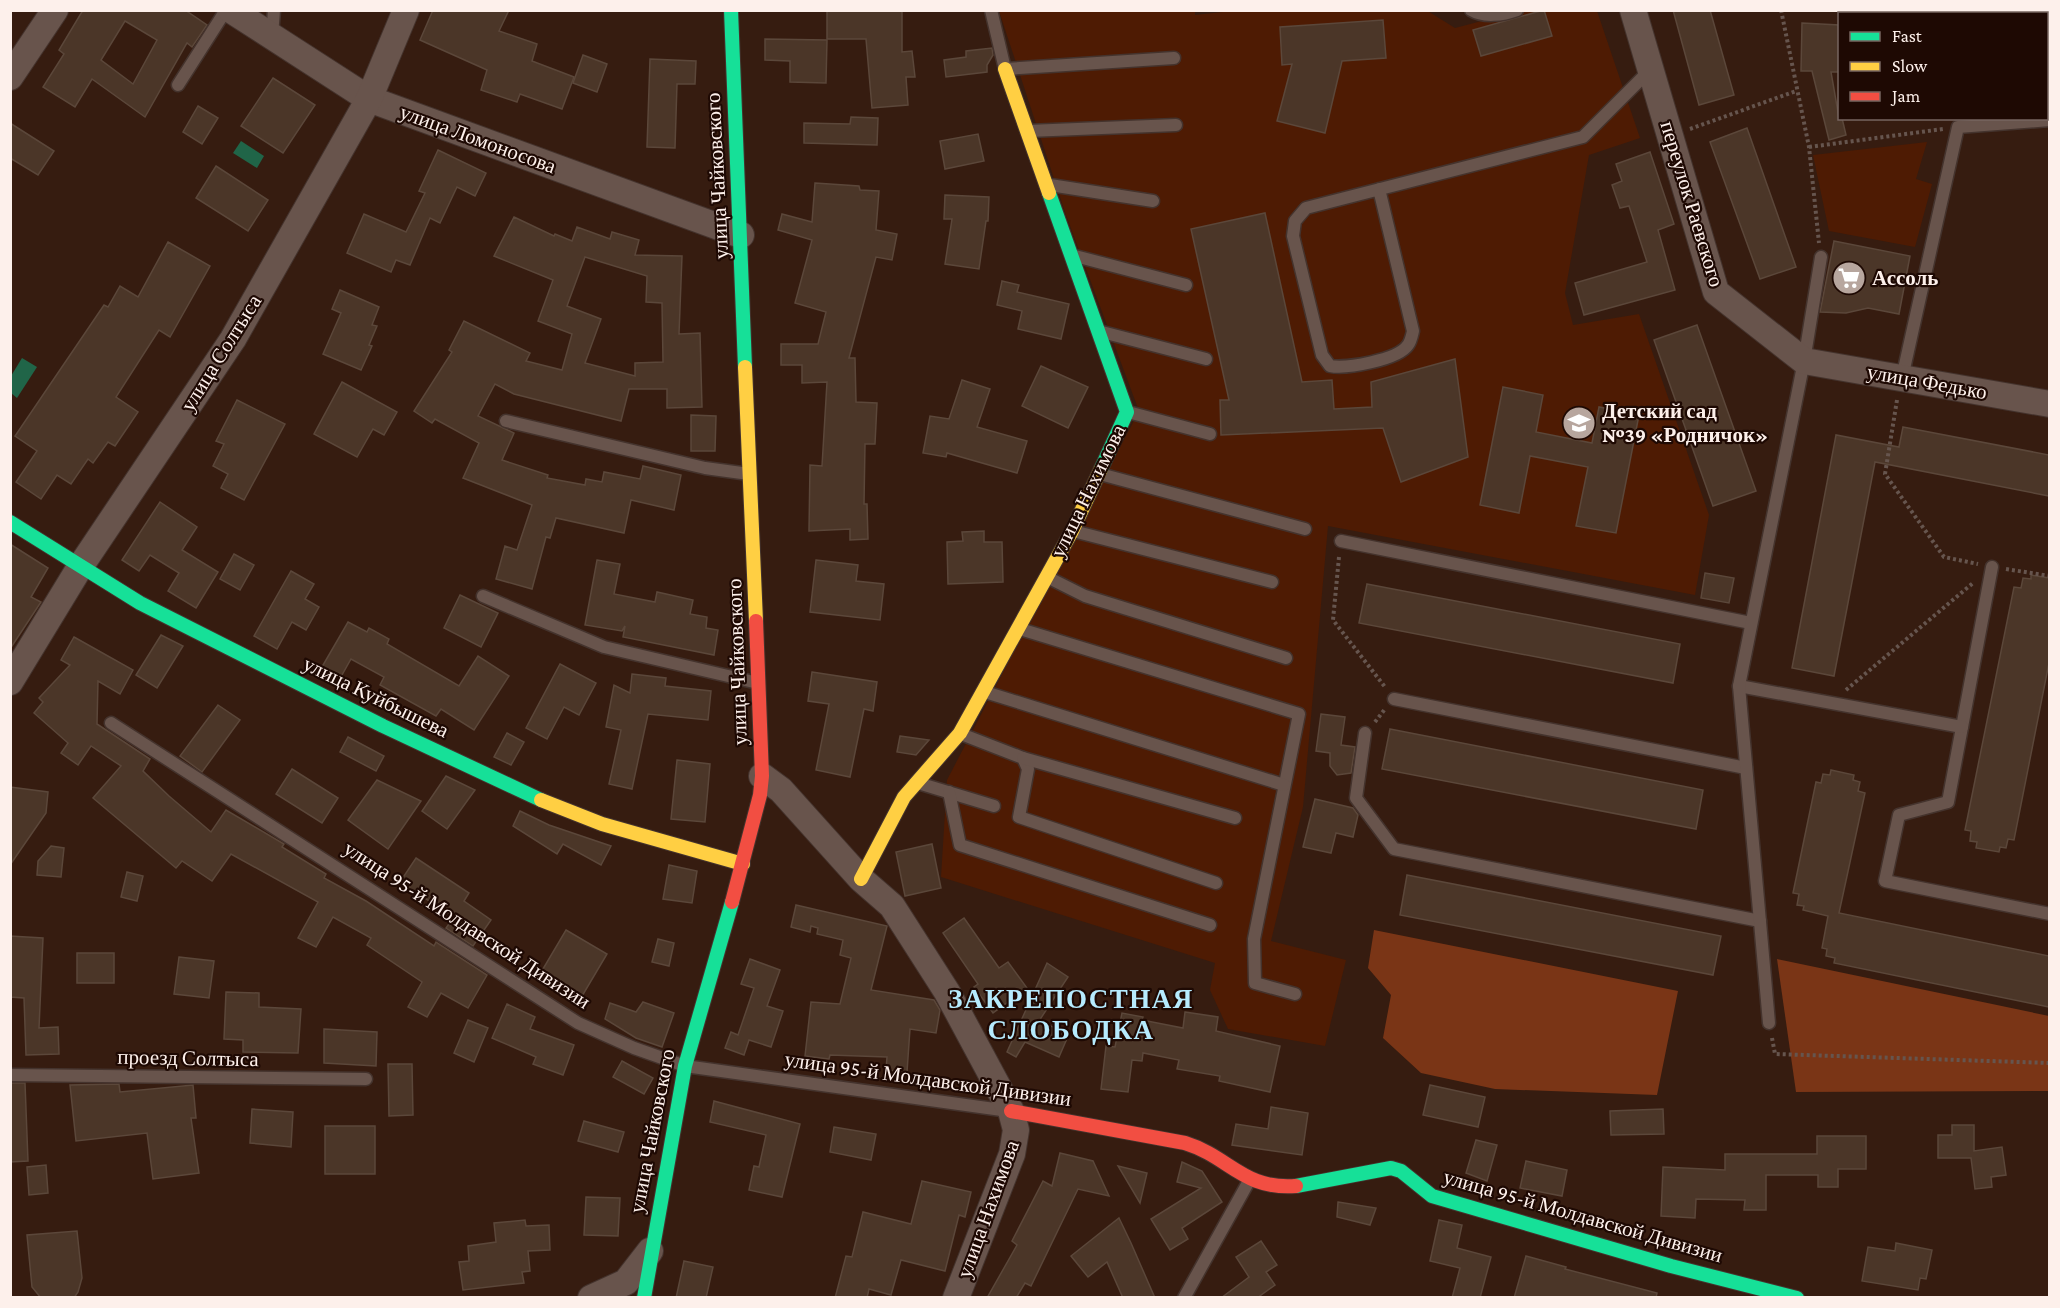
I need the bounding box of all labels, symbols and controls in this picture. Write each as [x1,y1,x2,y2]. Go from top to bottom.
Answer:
legend [1838,12,2048,120]
text: Fast [1892,26,1923,46]
text: Slow [1892,56,1928,76]
text: Jam [1890,86,1921,106]
street label: улица Чайковского [701,92,733,260]
street label: улица Ломоносова [397,100,560,179]
street label: переулок Раевского [1655,118,1729,290]
supermarket icon: Ассоль [1831,260,1867,296]
place label: Ассоль [1872,266,1938,290]
street label: улица Солтыса [176,290,267,416]
street label: улица Федько [1865,360,1989,404]
place label: Детский сад №39 «Родничок» [1602,399,1768,447]
school or university icon: Детский сад №39 «Родничок» [1561,405,1597,441]
street label: улица Нахимова [1045,420,1131,561]
street label: улица Чайковского [722,578,752,746]
street label: улица Куйбышева [299,651,453,743]
street label: улица 95-й Молдавской Дивизии [339,836,595,1014]
district label: ЗАКРЕПОСТНАЯ СЛОБОДКА [948,984,1194,1045]
street label: проезд Солтыса [117,1045,260,1071]
street label: улица Чайковского [624,1047,680,1215]
street label: улица 95-й Молдавской Дивизии [783,1047,1073,1111]
street label: улица Нахимова [952,1136,1024,1281]
street label: улица 95-й Молдавской Дивизии [1441,1165,1725,1267]

